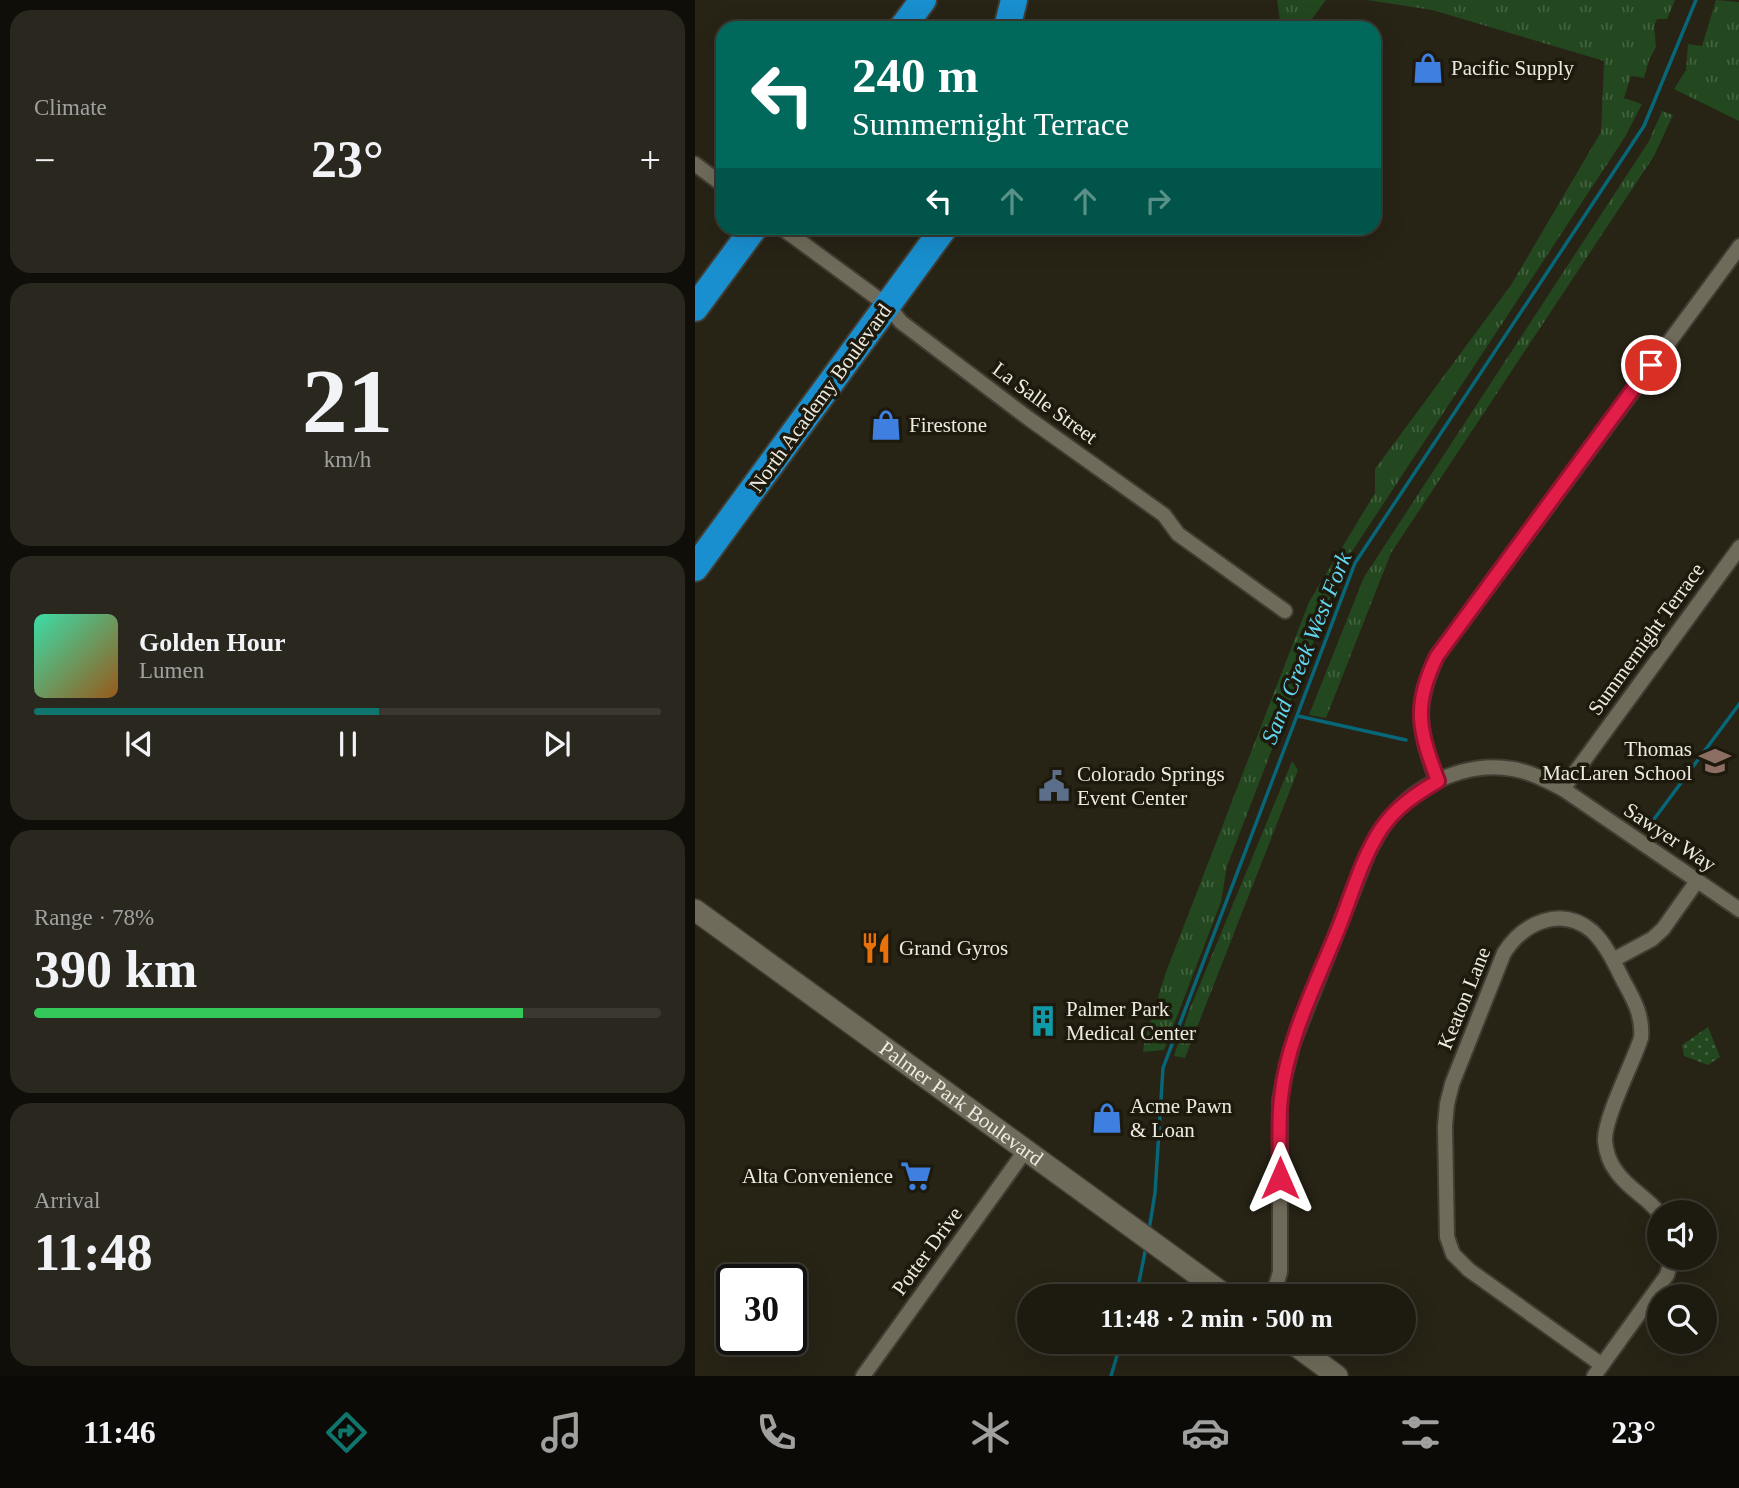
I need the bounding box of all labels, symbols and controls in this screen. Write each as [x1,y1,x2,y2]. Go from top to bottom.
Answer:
text: 240 m [852,48,979,103]
icon: left [737,49,828,140]
shop icon: Pacific Supply [1411,51,1445,85]
place label: Pacific Supply [1451,56,1575,80]
text: Climate [34,95,107,120]
text: Summernight Terrace [852,106,1129,142]
text: 23° [311,131,384,188]
text: − [34,139,55,181]
text: + [640,139,661,181]
icon: left [920,182,958,220]
icon: ahead [993,182,1031,220]
icon: ahead [1066,182,1104,220]
icon: right [1139,182,1177,220]
street label: North Academy Boulevard [744,299,896,497]
pin [1621,335,1681,395]
icon: arrive [1632,346,1670,384]
text: 21 [302,351,393,452]
street label: La Salle Street [988,357,1102,449]
shop icon: Firestone [869,408,903,442]
place label: Firestone [909,413,987,437]
text: km/h [324,447,371,472]
water label: Sand Creek West Fork [1257,548,1357,748]
street label: Summernight Terrace [1583,558,1709,720]
text: Golden Hour [139,628,286,657]
text: Lumen [139,658,204,683]
icon: previous [120,725,158,763]
icon: pause [329,725,367,763]
icon: next [538,725,576,763]
place label: Thomas MacLaren School [1542,737,1692,785]
school or university icon: Thomas MacLaren School [1698,744,1732,778]
place label: Colorado Springs Event Center [1077,762,1225,810]
public building icon: Colorado Springs Event Center [1037,769,1071,803]
street label: Sawyer Way [1619,797,1721,877]
text: Range · 78% [34,905,154,930]
restaurant icon: Grand Gyros [859,931,893,965]
place label: Grand Gyros [899,936,1008,960]
text: 390 km [34,941,197,998]
street label: Keaton Lane [1433,943,1495,1053]
place label: Palmer Park Medical Center [1066,997,1196,1045]
building icon: Palmer Park Medical Center [1026,1004,1060,1038]
street label: Palmer Park Boulevard [875,1036,1048,1171]
place label: Acme Pawn & Loan [1130,1094,1233,1142]
shop icon: Acme Pawn & Loan [1090,1101,1124,1135]
position arrow [1243,1141,1317,1215]
supermarket icon: Alta Convenience [899,1159,933,1193]
place label: Alta Convenience [742,1164,893,1188]
text: Arrival [34,1188,100,1213]
map controls [1647,1200,1717,1354]
button: sound [1647,1200,1717,1270]
street label: Potter Drive [887,1202,967,1300]
text: 11:48 [34,1224,152,1281]
speed limit sign: 30 [716,1264,807,1355]
button: search [1647,1284,1717,1354]
text: 11:48 · 2 min · 500 m [1100,1304,1333,1333]
icon: directions [322,1408,371,1457]
icon: music [537,1408,586,1457]
icon: phone [752,1408,801,1457]
icon: climate [966,1408,1015,1457]
icon: car [1181,1408,1230,1457]
icon: filters [1396,1408,1445,1457]
text: 11:46 [83,1414,156,1450]
text: 23° [1611,1414,1656,1450]

